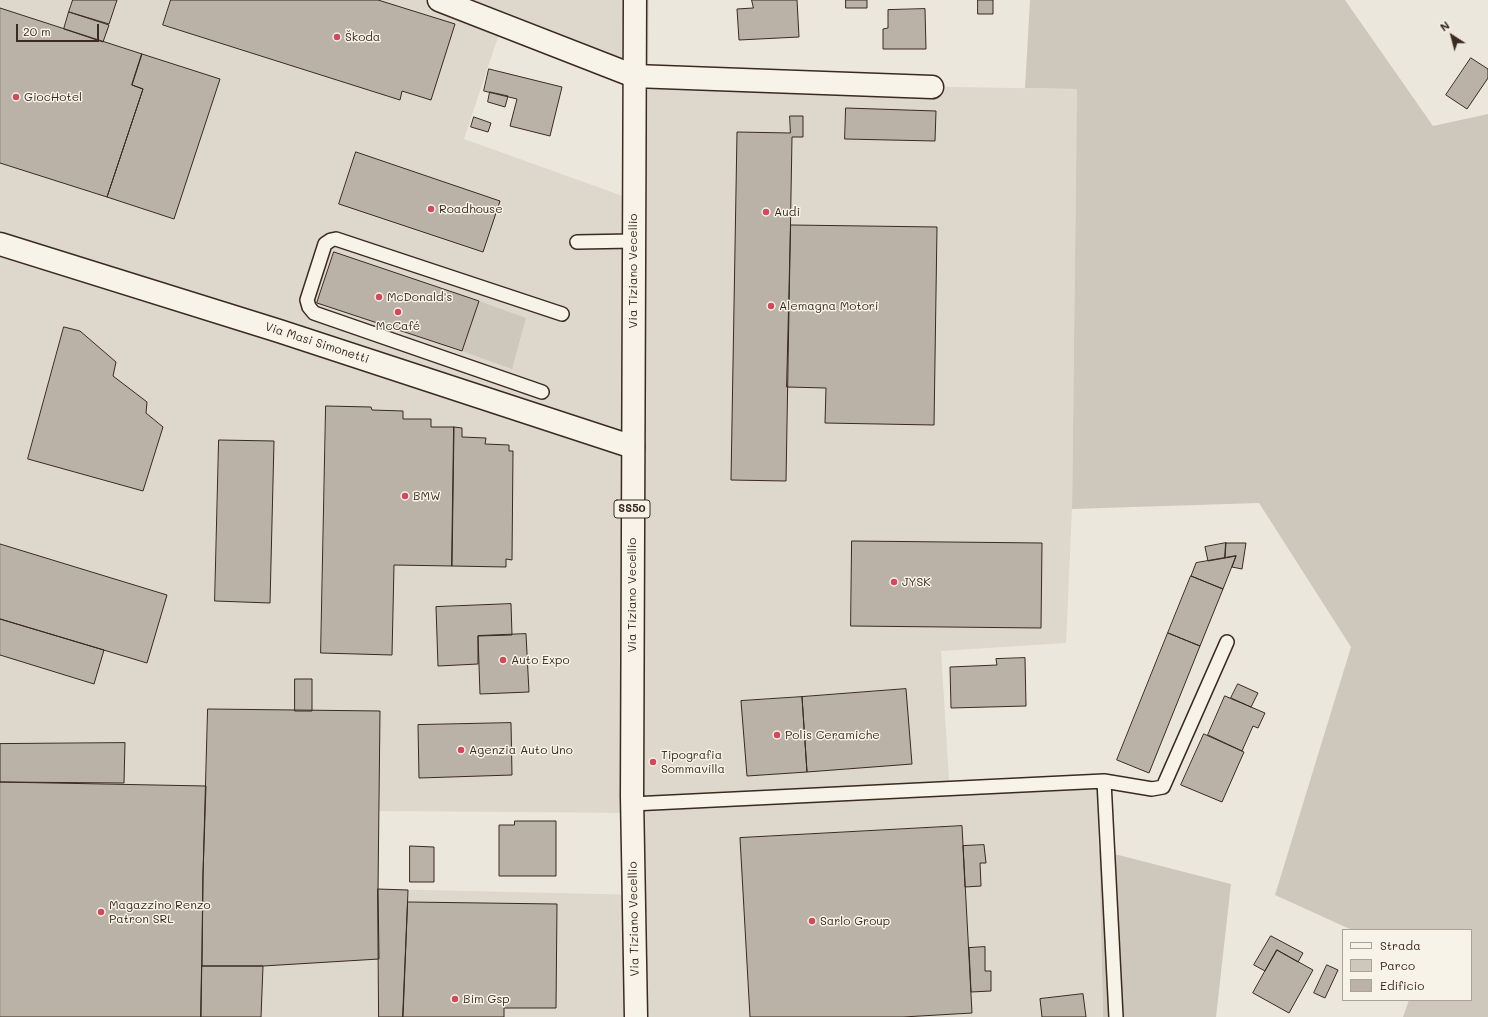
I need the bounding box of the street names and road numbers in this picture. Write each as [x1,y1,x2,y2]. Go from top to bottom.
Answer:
street label: Via Tiziano Vecellio [626,214,640,328]
street label: Via Masi Simonetti [263,319,371,367]
road number: SS50 [614,500,650,518]
street label: Via Tiziano Vecellio [625,538,639,652]
street label: Via Tiziano Vecellio [626,861,642,977]

